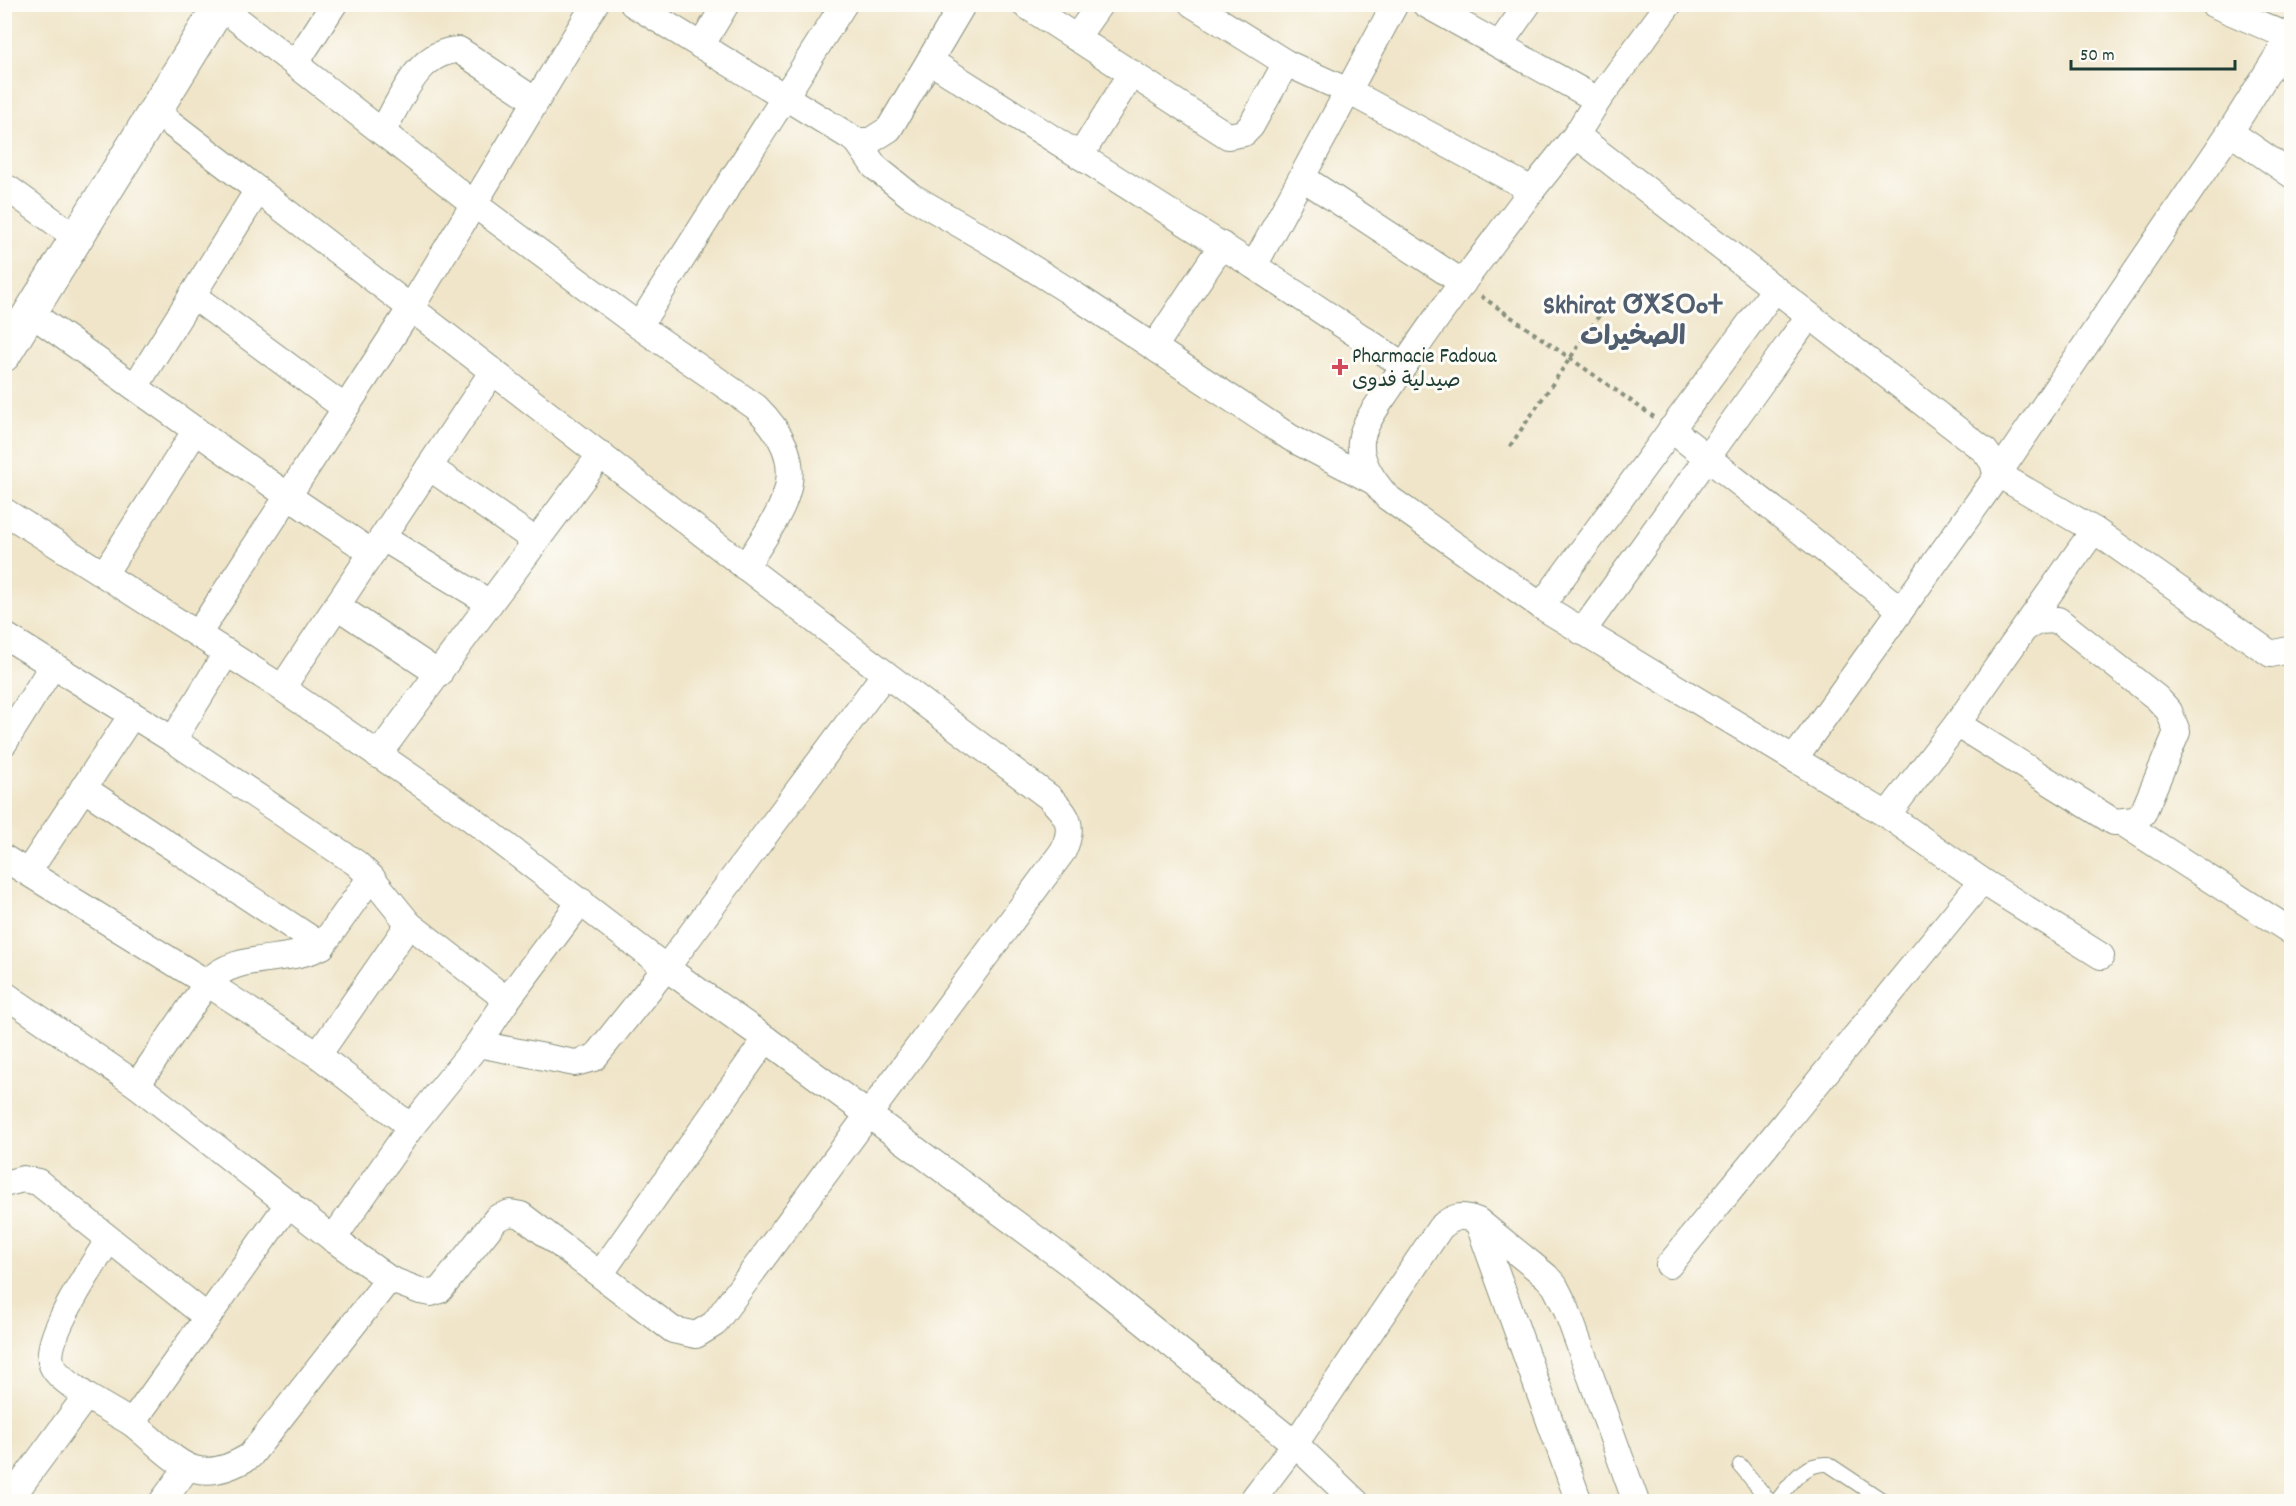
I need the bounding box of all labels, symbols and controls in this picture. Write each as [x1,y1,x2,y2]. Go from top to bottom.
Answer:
scale bar [2071,33,2234,71]
text: 50 m [2080,44,2115,69]
district label: Skhirat ⵚⵅⵉⵔⴰⵜ الصخيرات [1543,288,1723,358]
place label: Pharmacie Fadoua صيدلية فدوى [1352,343,1498,397]
marker: Pharmacie Fadoua صيدلية فدوى [1333,360,1347,374]

